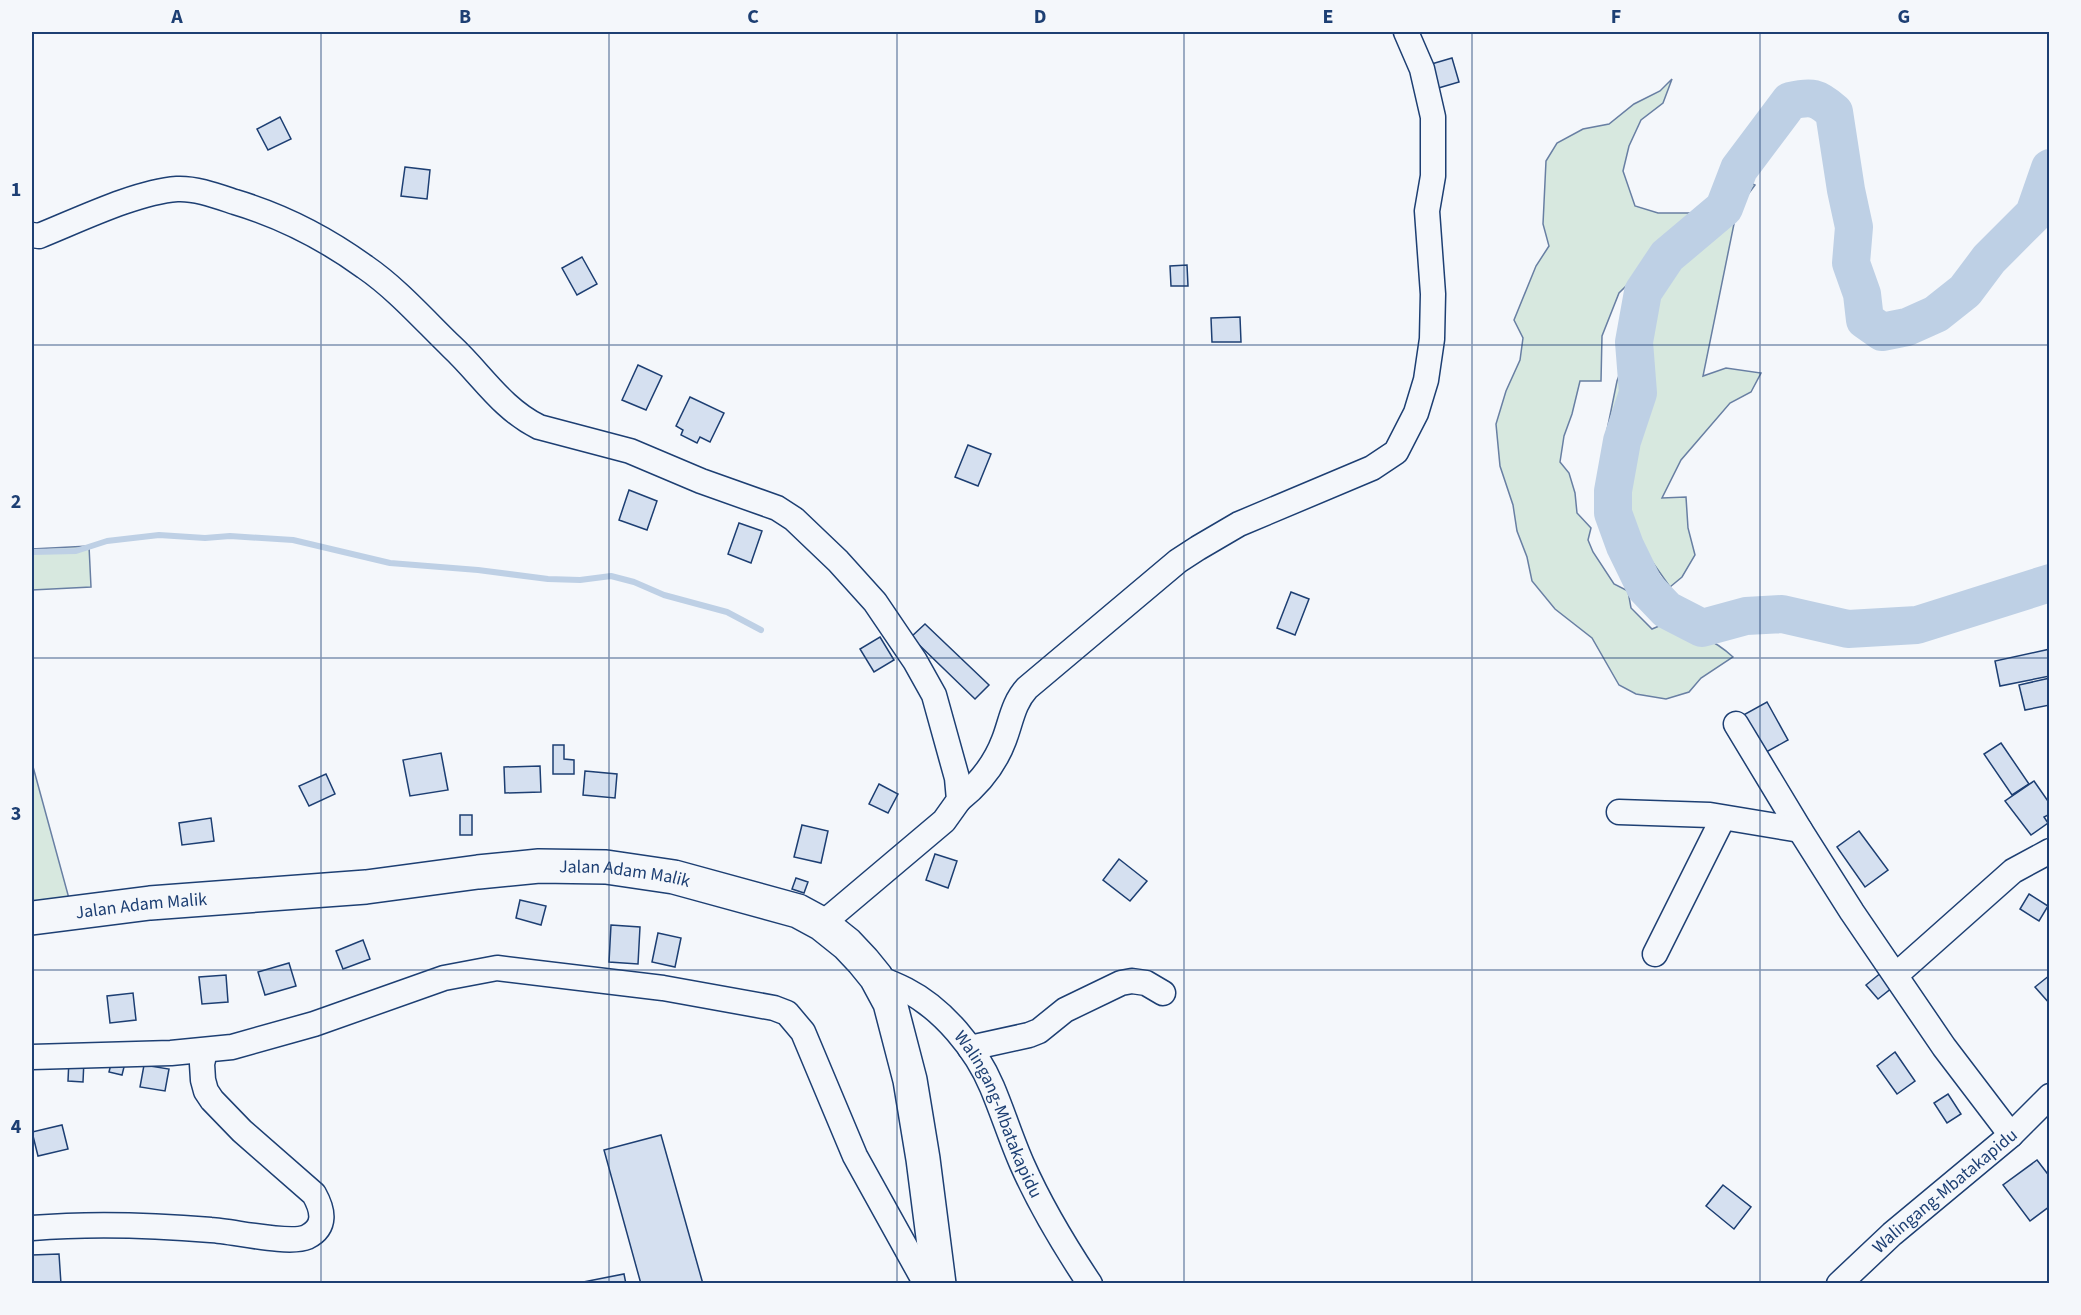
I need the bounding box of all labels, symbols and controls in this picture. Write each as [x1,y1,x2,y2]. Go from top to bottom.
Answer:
text: A [170,3,183,31]
text: B [459,3,471,31]
text: C [747,3,759,31]
text: D [1034,3,1046,31]
text: E [1323,3,1333,31]
text: F [1611,3,1621,31]
text: G [1898,3,1910,31]
text: 1 [11,176,21,204]
text: 2 [11,488,21,516]
text: 3 [11,800,21,828]
street label: Jalan Adam Malik [559,854,693,894]
street label: Jalan Adam Malik [74,887,208,925]
street label: Walingang-Mbatakapidu [948,1025,1048,1202]
text: 4 [11,1113,22,1141]
street label: Walingang-Mbatakapidu [1867,1123,2023,1259]

